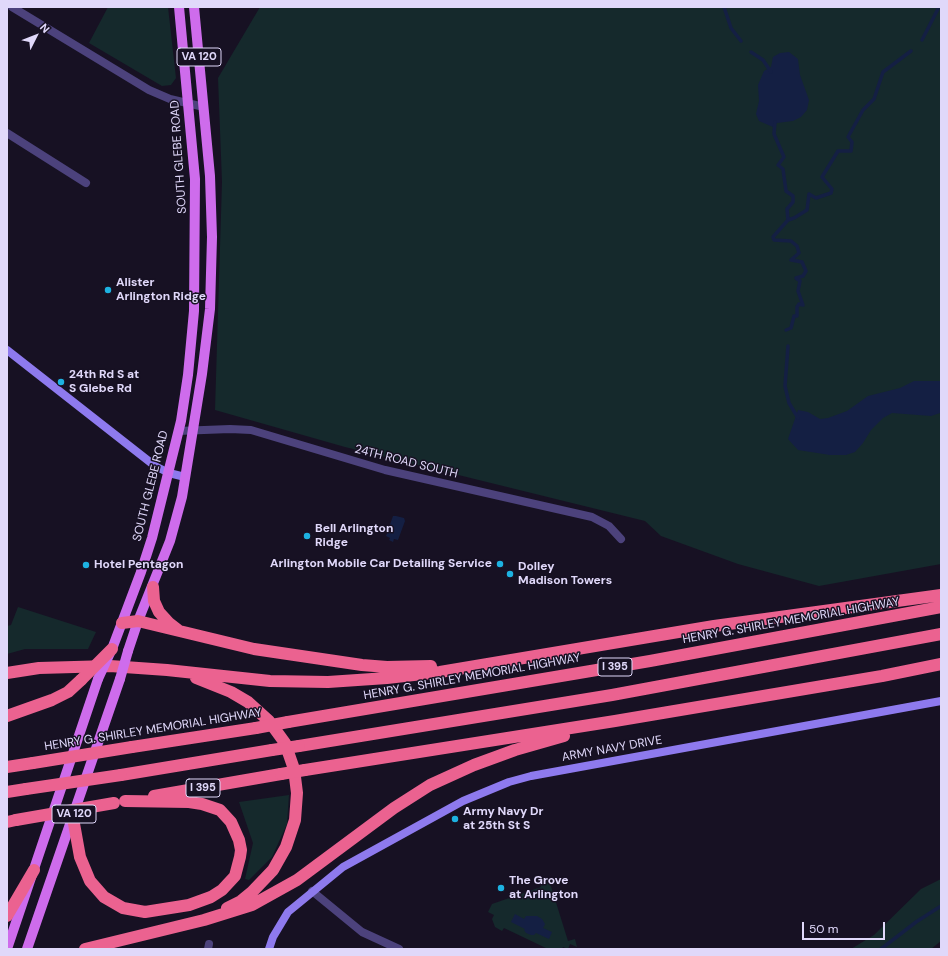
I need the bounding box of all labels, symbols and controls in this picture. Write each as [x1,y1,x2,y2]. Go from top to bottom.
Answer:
north arrow [16,16,56,56]
text: N [37,20,53,36]
road number: VA 120 [177,48,221,66]
street label: SOUTH GLEBE ROAD [168,100,190,214]
place label: Alister Arlington Ridge [116,276,206,304]
marker: Alister Arlington Ridge [103,285,113,295]
place label: 24th Rd S at S Glebe Rd [69,368,139,396]
marker: 24th Rd S at S Glebe Rd [56,377,66,387]
street label: SOUTH GLEBE ROAD [130,429,172,543]
street label: 24TH ROAD SOUTH [353,442,459,482]
place label: Bell Arlington Ridge [315,522,393,550]
marker: Bell Arlington Ridge [302,531,312,541]
place label: Arlington Mobile Car Detailing Service [270,557,492,571]
place label: Hotel Pentagon [94,558,183,572]
marker: Arlington Mobile Car Detailing Service [495,559,505,569]
marker: Hotel Pentagon [81,560,91,570]
place label: Dolley Madison Towers [518,560,612,588]
marker: Dolley Madison Towers [505,569,515,579]
street label: HENRY G. SHIRLEY MEMORIAL HIGHWAY [681,595,901,647]
street label: HENRY G. SHIRLEY MEMORIAL HIGHWAY [362,651,582,703]
road number: I 395 [598,658,632,676]
street label: HENRY G. SHIRLEY MEMORIAL HIGHWAY [43,706,263,754]
street label: ARMY NAVY DRIVE [561,733,663,765]
road number: I 395 [186,779,220,797]
road number: VA 120 [52,805,96,823]
place label: Army Navy Dr at 25th St S [463,805,543,833]
marker: Army Navy Dr at 25th St S [450,814,460,824]
place label: The Grove at Arlington [509,874,578,902]
marker: The Grove at Arlington [496,883,506,893]
scale bar [804,914,887,940]
text: 50 m [809,921,838,937]

